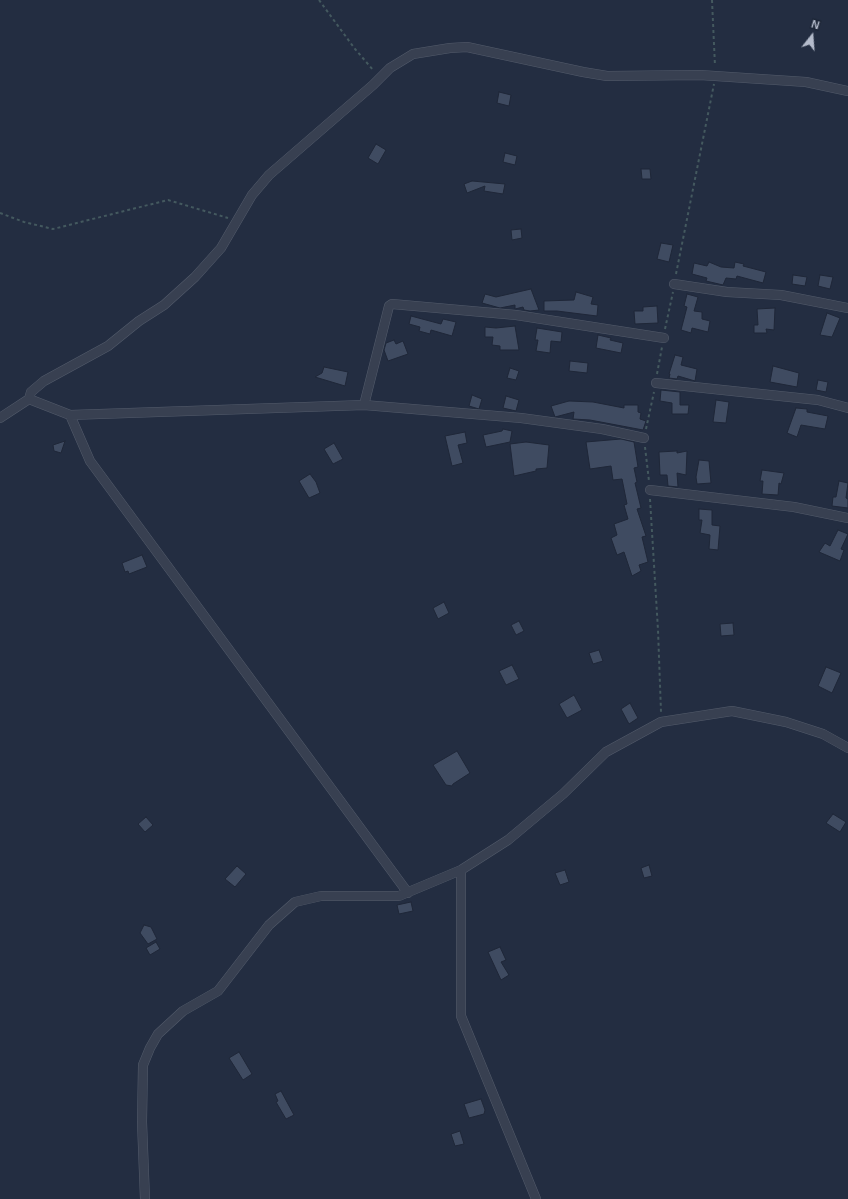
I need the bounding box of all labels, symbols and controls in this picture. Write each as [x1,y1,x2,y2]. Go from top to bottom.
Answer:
north arrow [792,16,832,56]
text: N [810,18,821,31]

